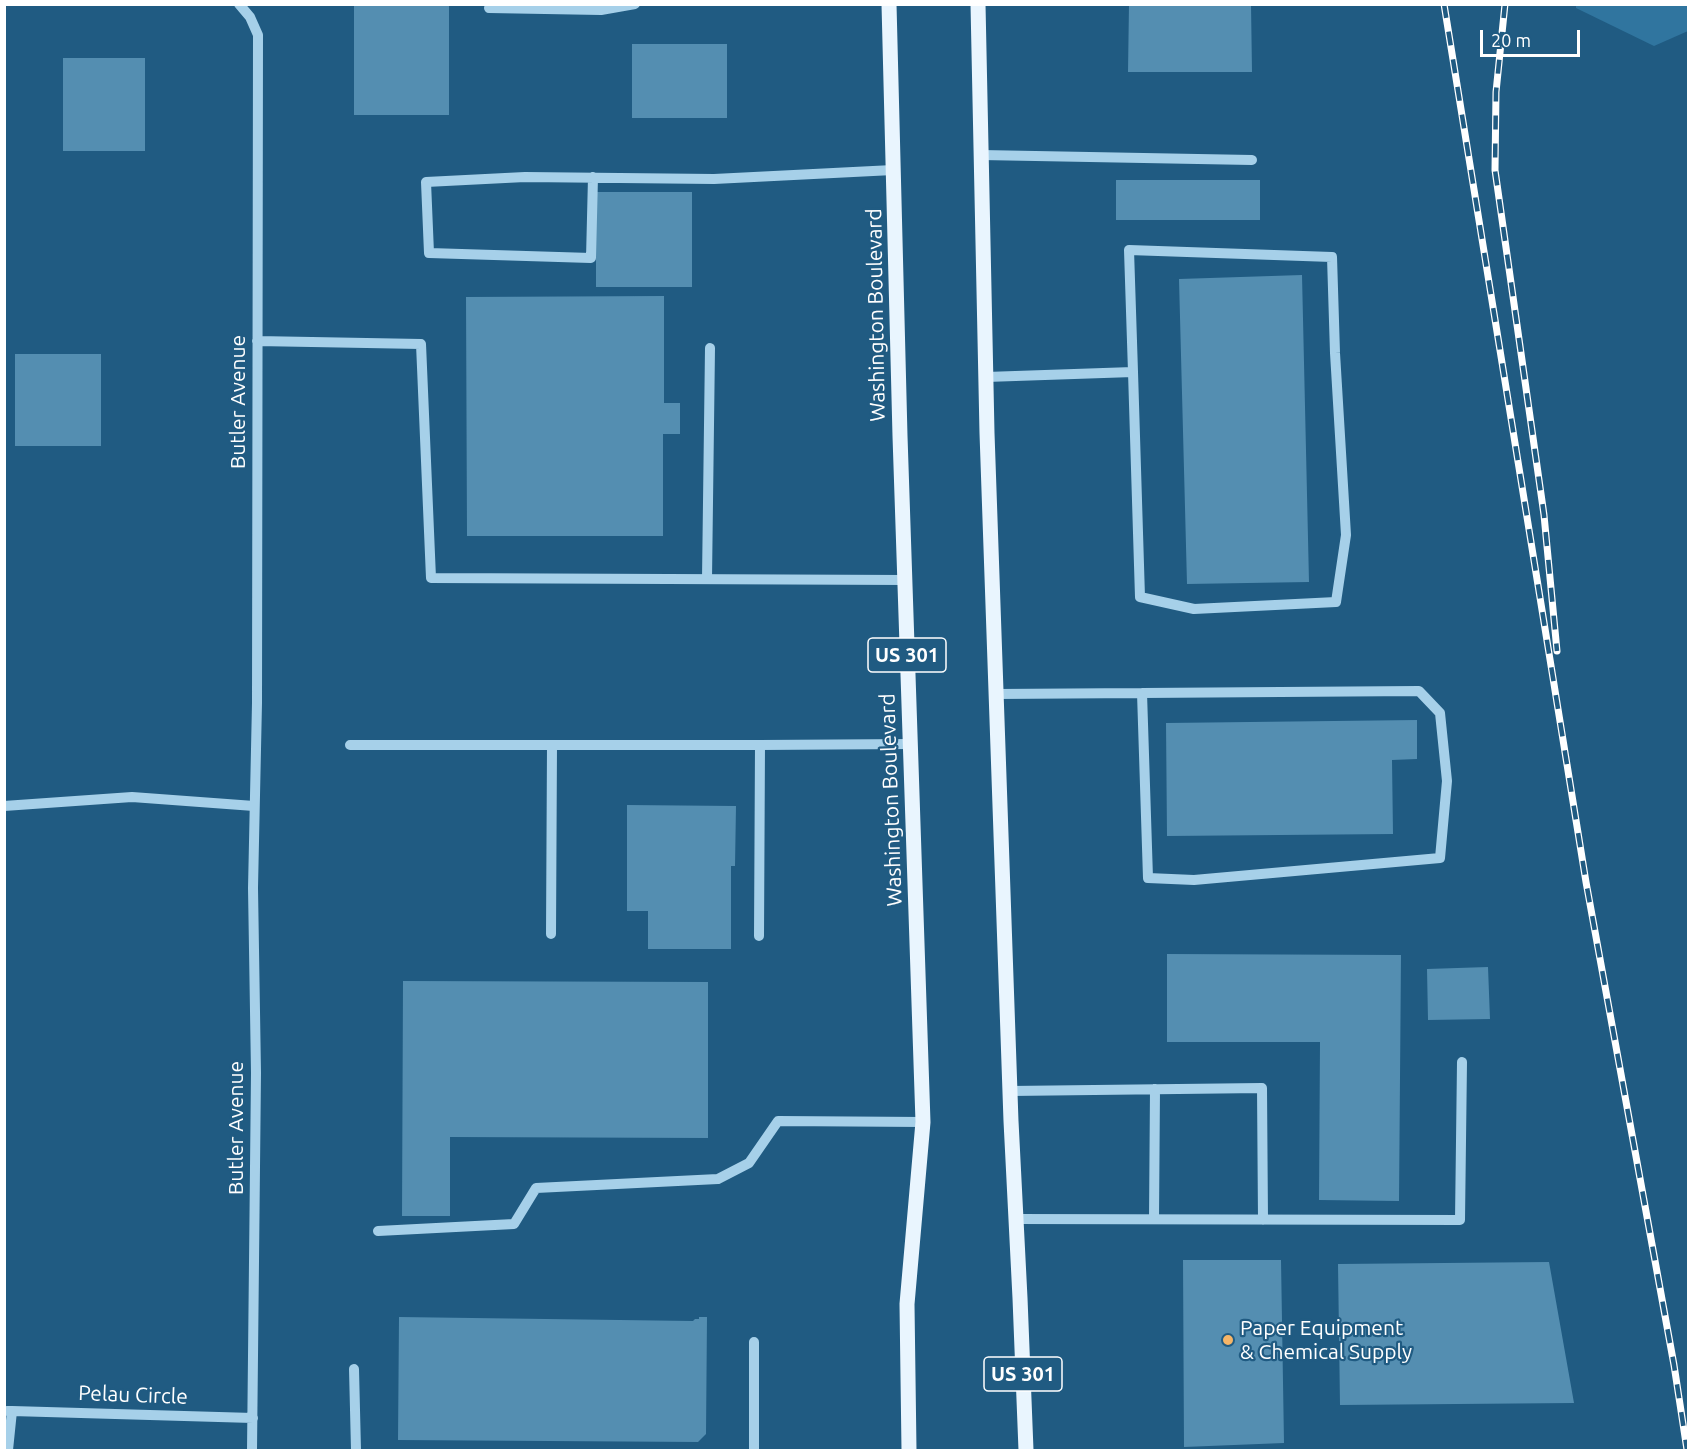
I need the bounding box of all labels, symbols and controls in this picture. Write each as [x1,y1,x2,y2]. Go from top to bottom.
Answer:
scale bar [1483,18,1584,56]
text: 20 m [1491,30,1531,50]
street label: Washington Boulevard [862,208,890,422]
street label: Butler Avenue [225,335,251,469]
road number: US 301 [868,638,946,672]
street label: Washington Boulevard [875,693,907,907]
street label: Butler Avenue [223,1061,249,1195]
place label: Paper Equipment & Chemical Supply [1240,1315,1412,1365]
marker: Paper Equipment & Chemical Supply [1221,1333,1235,1347]
road number: US 301 [984,1357,1062,1391]
street label: Pelau Circle [78,1380,188,1410]

